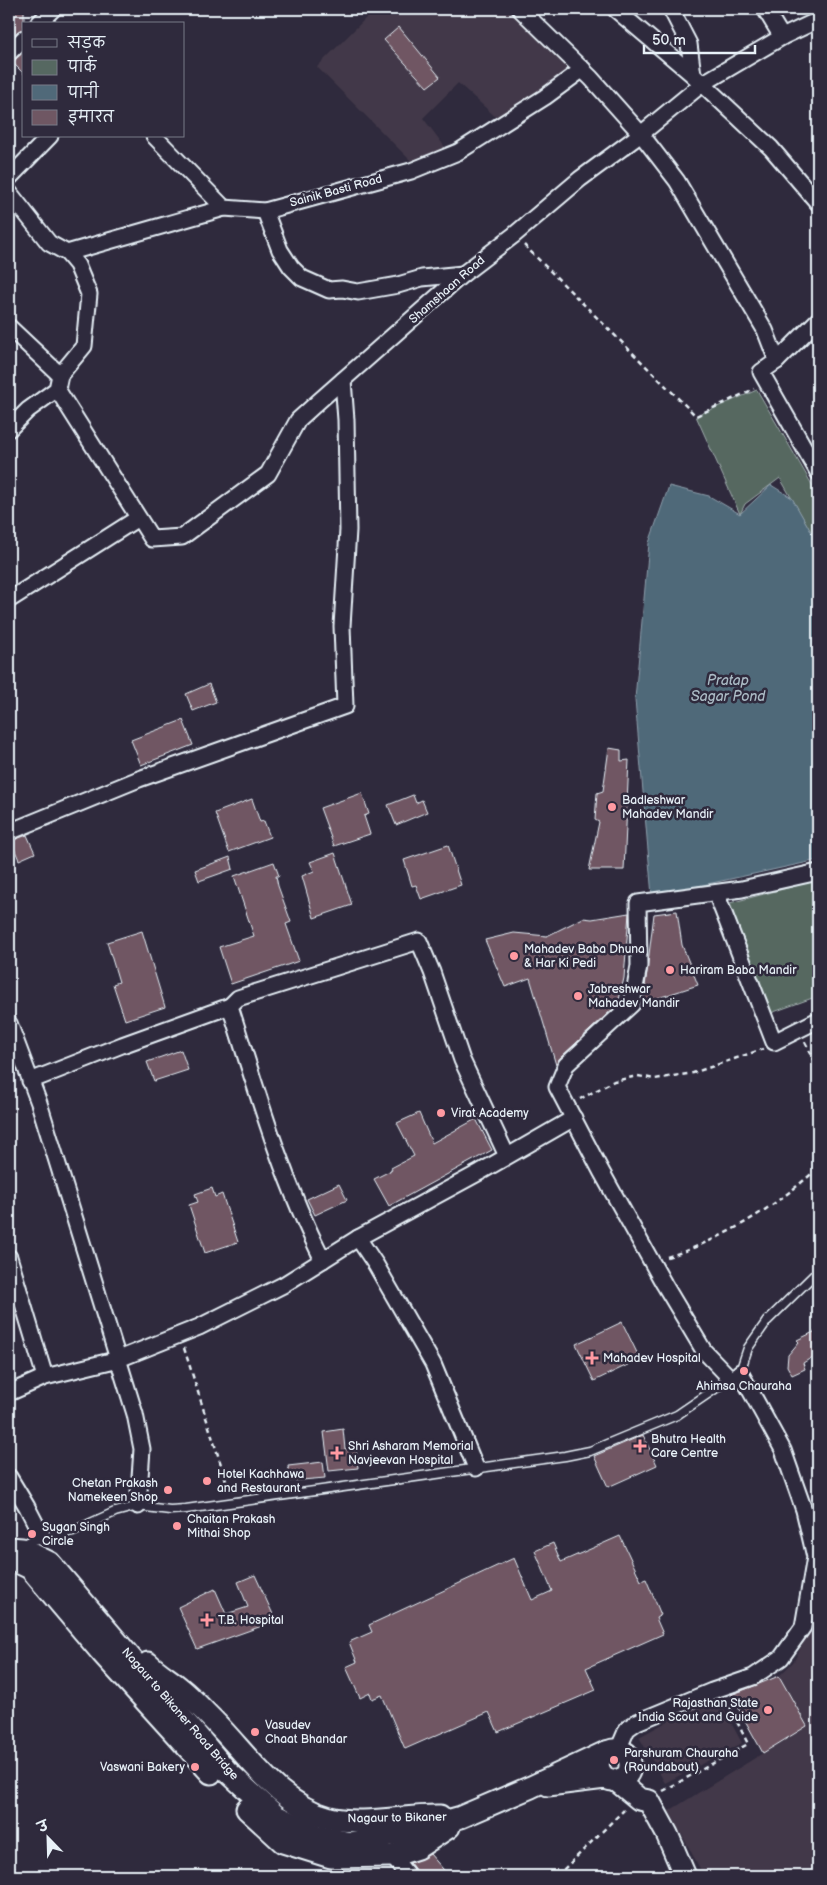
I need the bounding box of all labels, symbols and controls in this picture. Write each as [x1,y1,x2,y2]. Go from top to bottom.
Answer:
legend [22,22,185,138]
scale bar [644,22,756,54]
text: 50 m [652,31,686,50]
text: सड़क [67,34,106,53]
text: पार्क [67,55,98,77]
text: पानी [67,81,100,103]
text: इमारत [68,108,115,127]
street label: Sainik Basti Road [288,171,384,211]
street label: Shamshaan Road [406,253,488,327]
water label: Pratap Sagar Pond [691,672,766,705]
place label: Badleshwar Mahadev Mandir [622,793,714,822]
marker: Badleshwar Mahadev Mandir [606,801,618,813]
place label: Mahadev Baba Dhuna & Har Ki Pedi [524,942,645,971]
marker: Mahadev Baba Dhuna & Har Ki Pedi [508,950,520,962]
place label: Hariram Baba Mandir [680,963,797,978]
marker: Hariram Baba Mandir [664,964,676,976]
place label: Jabreshwar Mahadev Mandir [588,982,680,1011]
marker: Jabreshwar Mahadev Mandir [572,990,584,1002]
place label: Virat Academy [451,1106,529,1121]
marker: Virat Academy [435,1107,447,1119]
marker: Mahadev Hospital [585,1351,599,1365]
place label: Mahadev Hospital [603,1351,701,1366]
marker: Ahimsa Chauraha [738,1365,750,1377]
place label: Ahimsa Chauraha [696,1379,792,1394]
place label: Bhutra Health Care Centre [651,1432,726,1461]
place label: Shri Asharam Memorial Navjeevan Hospital [348,1439,473,1468]
marker: Bhutra Health Care Centre [633,1439,647,1453]
marker: Shri Asharam Memorial Navjeevan Hospital [330,1446,344,1460]
place label: Hotel Kachhawa and Restaurant [217,1467,305,1496]
marker: Hotel Kachhawa and Restaurant [201,1475,213,1487]
place label: Chetan Prakash Namekeen Shop [68,1476,158,1505]
marker: Chetan Prakash Namekeen Shop [162,1484,174,1496]
place label: Chaitan Prakash Mithai Shop [187,1512,276,1541]
place label: Sugan Singh Circle [42,1520,110,1549]
marker: Chaitan Prakash Mithai Shop [171,1520,183,1532]
marker: Sugan Singh Circle [26,1528,38,1540]
marker: T.B. Hospital [200,1613,214,1627]
place label: T.B. Hospital [218,1613,284,1628]
street label: Nagaur to Bikaner Road Bridge [118,1645,242,1783]
place label: Rajasthan State India Scout and Guide [638,1696,758,1725]
marker: Rajasthan State India Scout and Guide [762,1704,774,1716]
place label: Vasudev Chaat Bhandar [265,1718,348,1747]
marker: Vasudev Chaat Bhandar [249,1726,261,1738]
place label: Parshuram Chauraha (Roundabout) [624,1746,739,1775]
marker: Parshuram Chauraha (Roundabout) [608,1754,620,1766]
place label: Vaswani Bakery [100,1760,186,1775]
marker: Vaswani Bakery [189,1761,201,1773]
street label: Nagaur to Bikaner [347,1810,447,1826]
north arrow [22,1812,72,1862]
text: उ [34,1816,52,1837]

